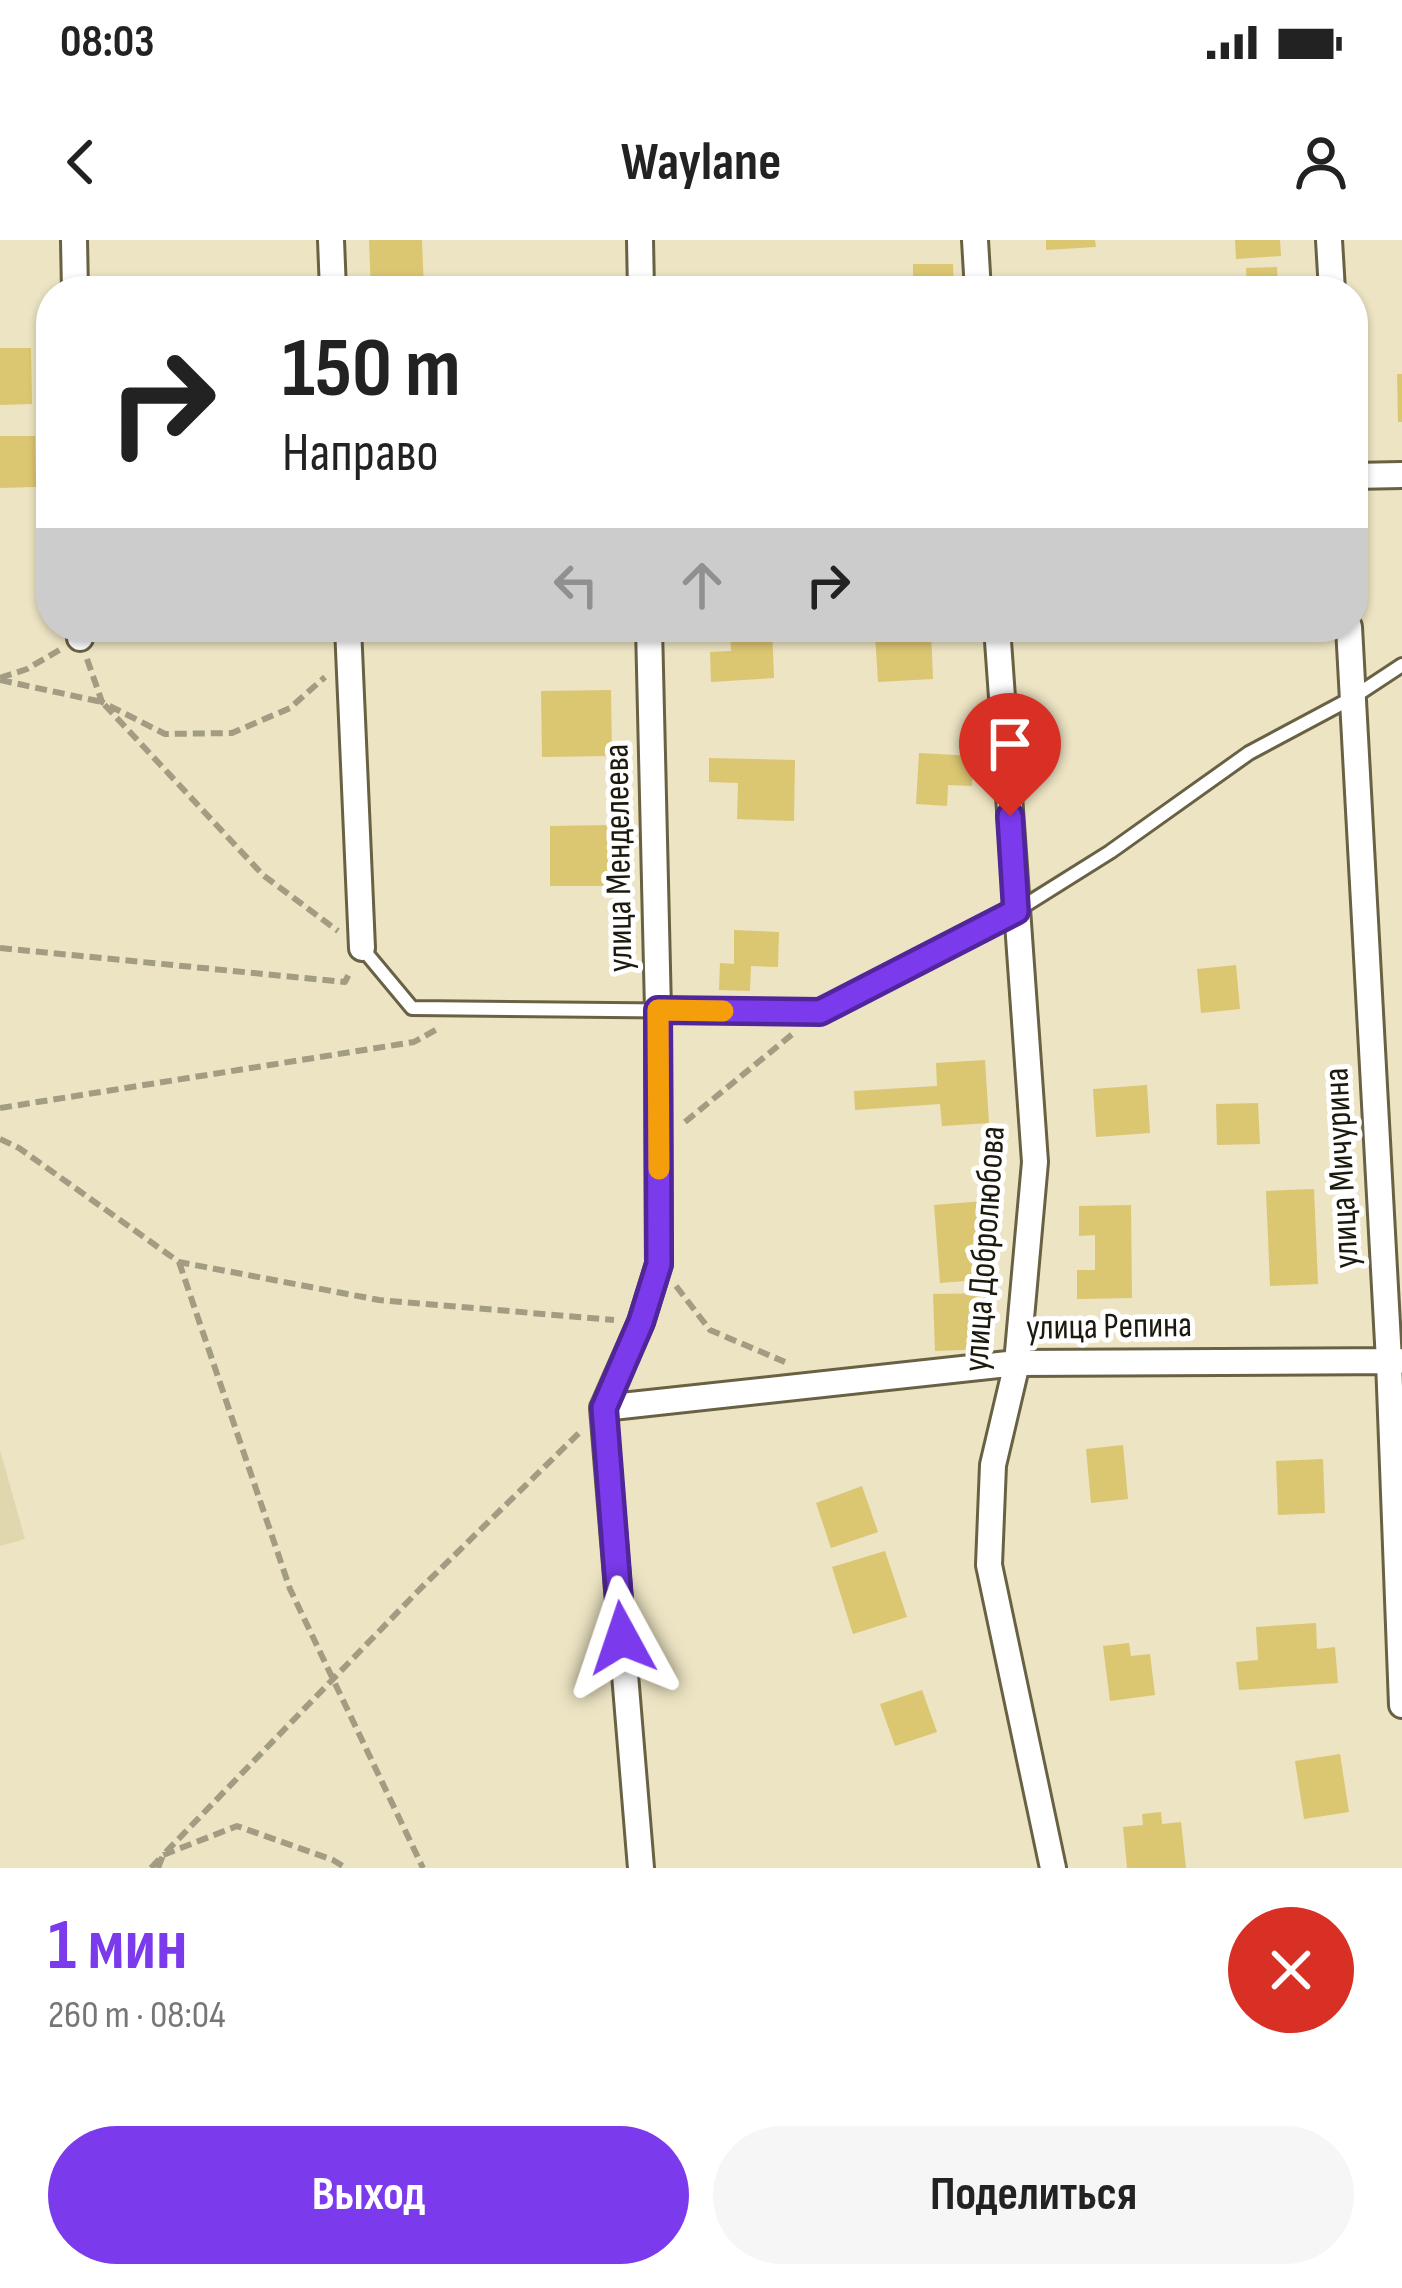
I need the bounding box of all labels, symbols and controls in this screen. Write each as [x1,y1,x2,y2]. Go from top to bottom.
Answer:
text: 08:03 [60,15,154,70]
icon: back [48,129,114,195]
icon: person [1288,129,1354,195]
text: Waylane [621,130,781,195]
text: 150 m [282,319,461,420]
icon: right [84,324,240,480]
text: Направо [282,421,439,486]
icon: left [543,552,609,618]
icon: ahead [669,552,735,618]
icon: right [795,552,861,618]
pin [959,693,1061,816]
icon: arrive [977,711,1043,777]
street label: улица Менделеева [596,744,642,972]
street label: улица Мичурина [1315,1067,1369,1269]
street label: улица Добролюбова [955,1125,1015,1373]
street label: улица Репина [1026,1304,1192,1350]
position arrow [559,1575,685,1701]
text: 1 мин [48,1903,188,1990]
button: close [1228,1907,1354,2033]
text: 260 m · 08:04 [48,1992,225,2039]
button: Выход [48,2126,689,2264]
button: Поделиться [713,2126,1354,2264]

